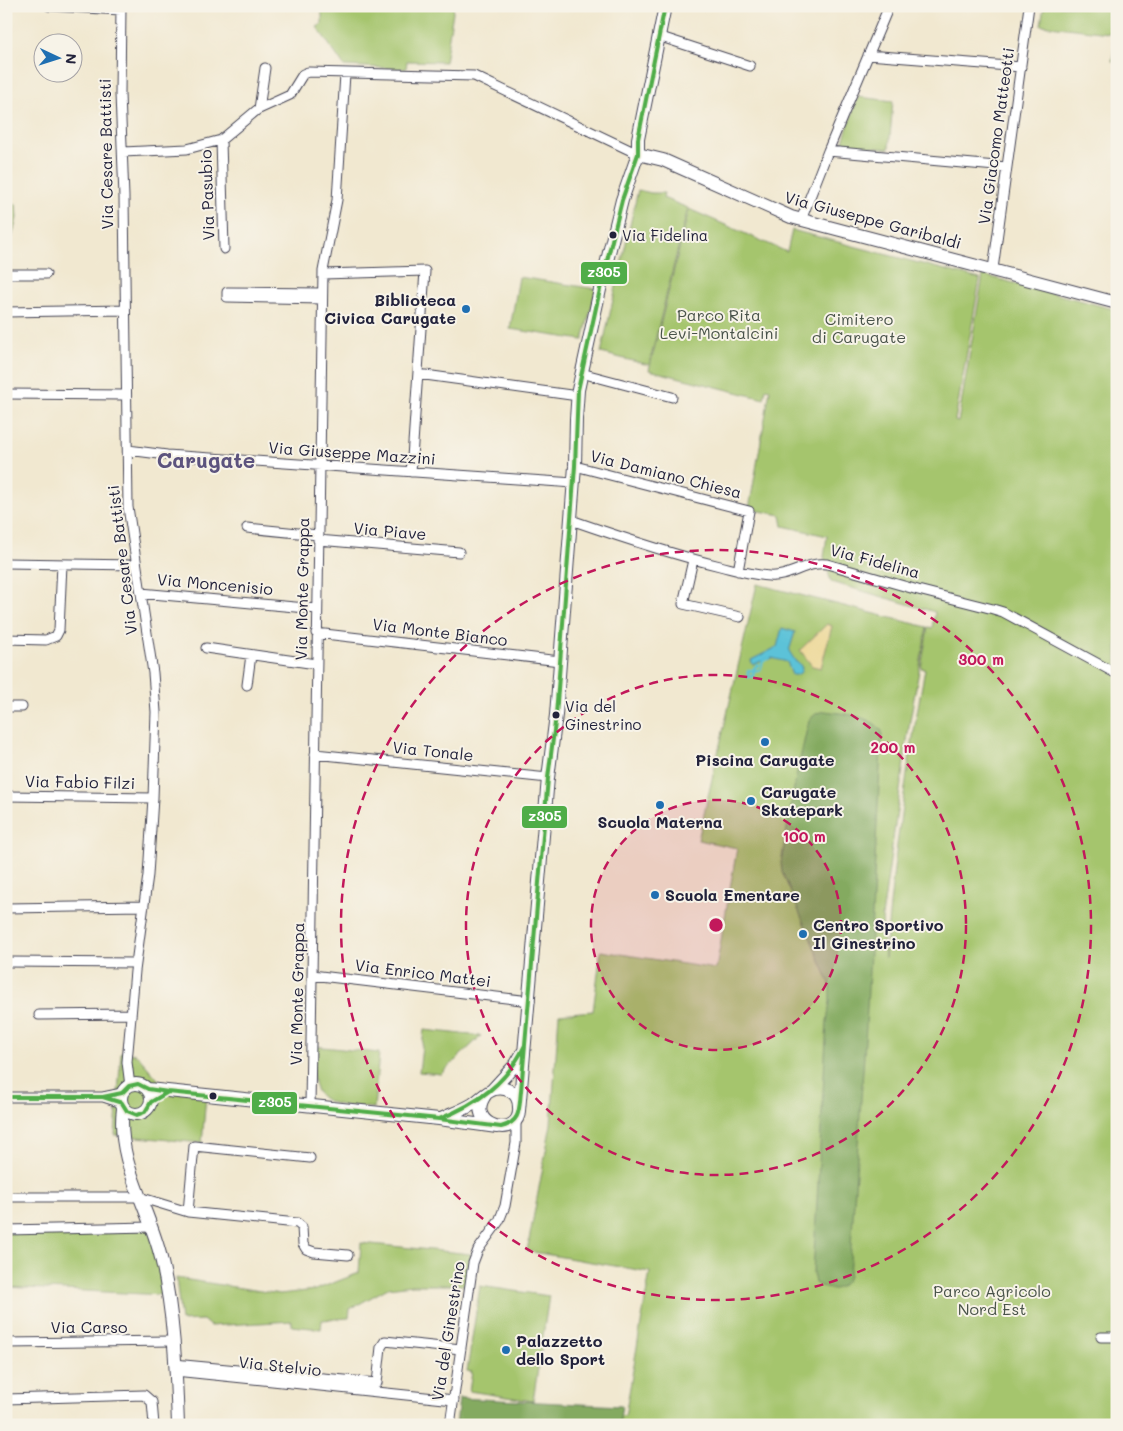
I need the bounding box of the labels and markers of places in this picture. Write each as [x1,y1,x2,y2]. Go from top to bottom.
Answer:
place label: Via Fidelina [622,225,708,245]
marker: Via Fidelina [608,230,618,240]
place label: Biblioteca Civica Carugate [324,289,456,328]
marker: Biblioteca Civica Carugate [460,303,472,315]
place label: Via del Ginestrino [565,696,642,734]
marker: Via del Ginestrino [551,710,561,720]
marker: Piscina Carugate [759,736,771,748]
place label: Piscina Carugate [695,749,835,770]
place label: Carugate Skatepark [761,781,843,820]
marker: Carugate Skatepark [745,795,757,807]
marker: Scuola Materna [654,799,666,811]
place label: Scuola Materna [597,811,723,832]
place label: Scuola Ementare [665,884,800,905]
marker: Scuola Ementare [649,889,661,901]
place label: Centro Sportivo Il Ginestrino [813,914,944,953]
centre of rings [707,916,725,934]
marker: Centro Sportivo Il Ginestrino [797,928,809,940]
unlabelled marker [208,1091,218,1101]
place label: Palazzetto dello Sport [516,1330,605,1369]
marker: Palazzetto dello Sport [500,1344,512,1356]

